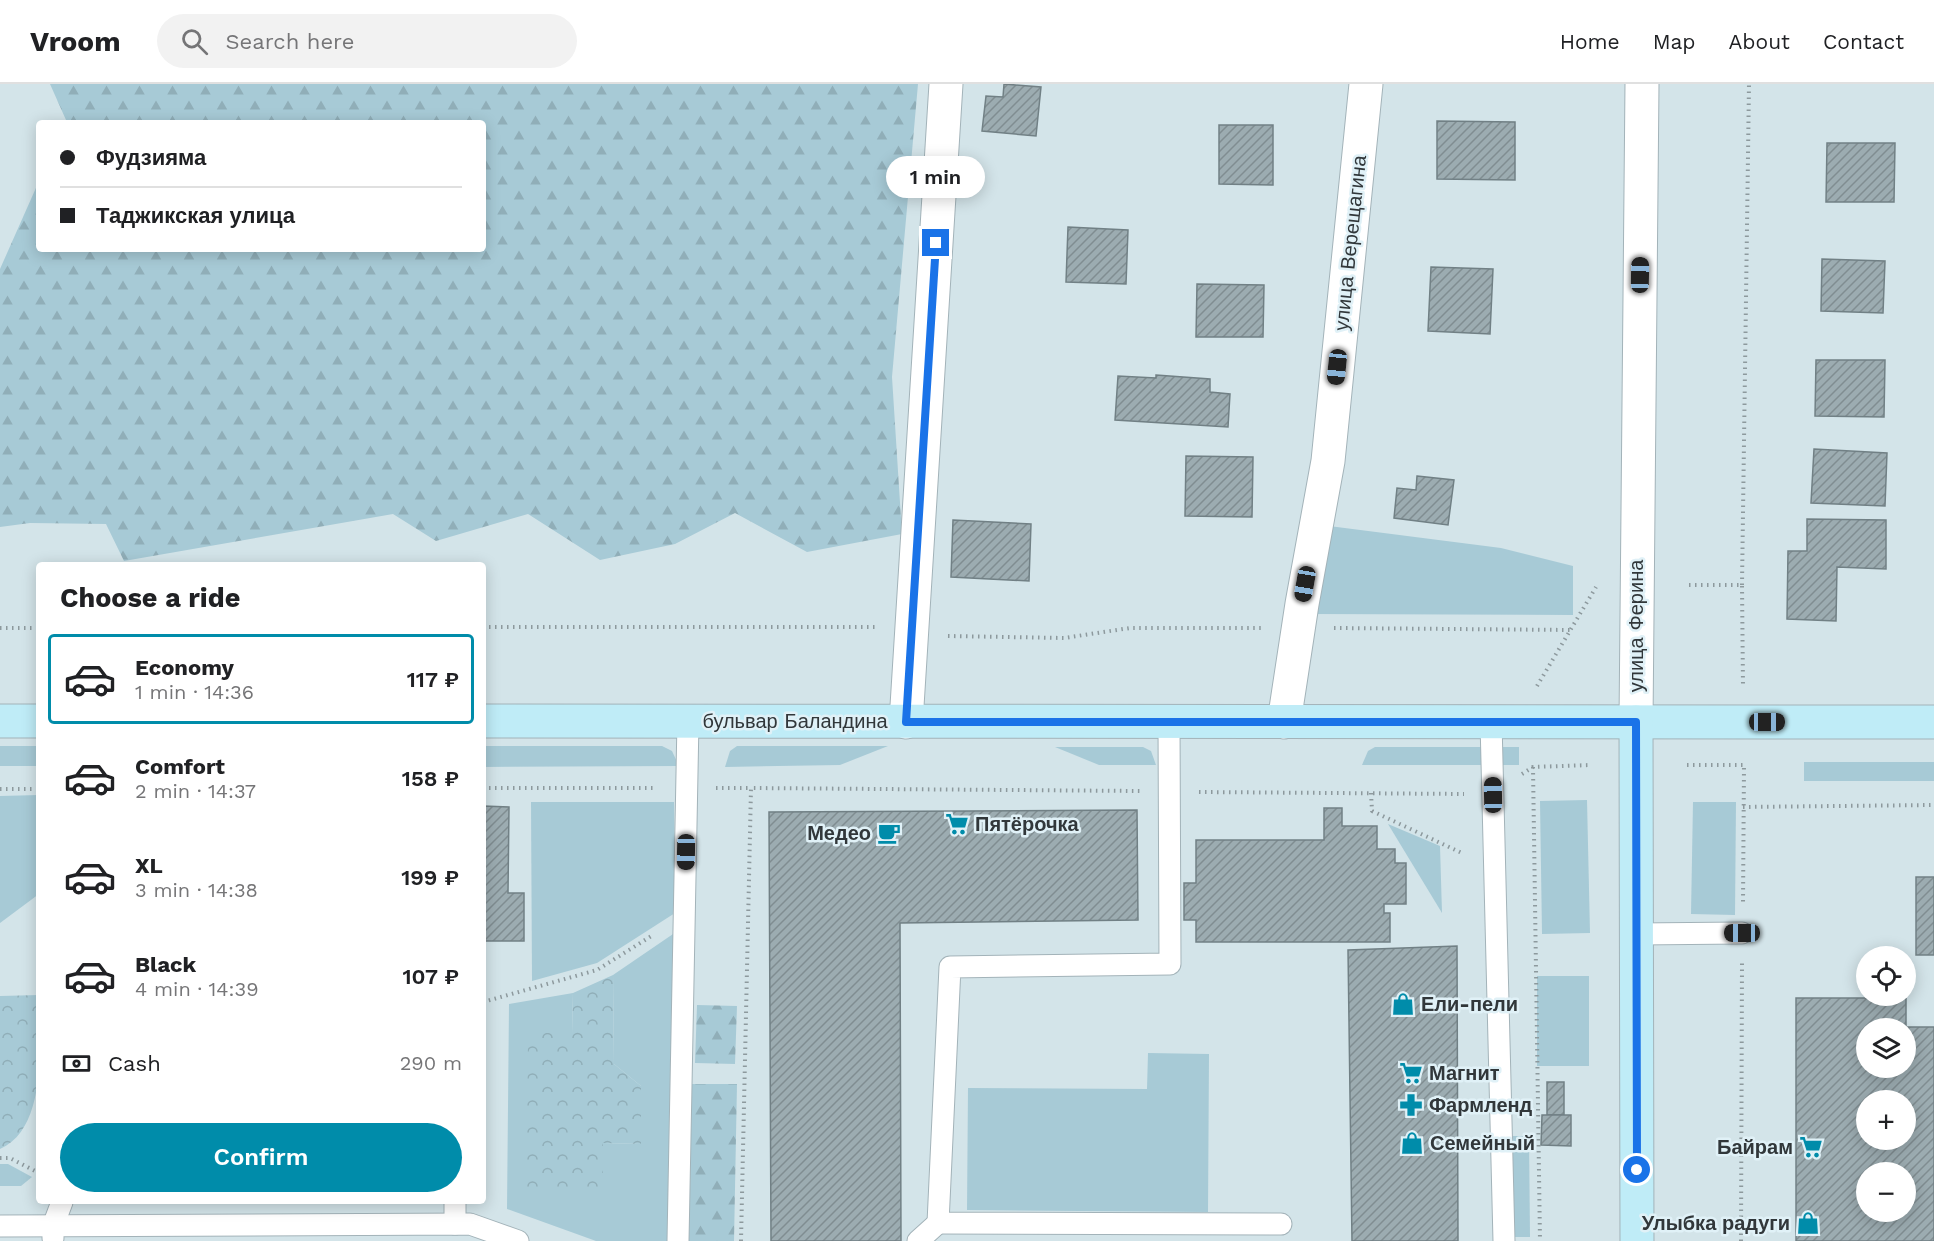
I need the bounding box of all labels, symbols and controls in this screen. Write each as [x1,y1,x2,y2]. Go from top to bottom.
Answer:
search box [157,14,577,68]
text: Vroom [30,25,121,58]
icon: search [178,25,211,58]
text: Search here [226,29,354,54]
text: Home [1560,29,1620,54]
text: Map [1653,29,1696,54]
text: About [1729,29,1790,54]
text: Contact [1823,29,1904,54]
text: Фудзияма [96,145,206,170]
street label: улица Верещагина [1329,153,1371,332]
callout: 1 min [886,156,986,198]
text: 1 min [910,165,961,189]
text: Таджикская улица [96,203,295,228]
route end [922,229,949,256]
car [1631,257,1649,293]
car [1326,348,1348,386]
street label: улица Ферина [1624,559,1648,692]
car [1293,565,1317,603]
text: Choose a ride [60,582,240,614]
icon: car [63,652,117,706]
text: Economy [135,655,234,680]
text: 117 ₽ [407,667,459,692]
text: 1 min · 14:36 [135,680,254,704]
street label: бульвар Баландина [702,709,888,733]
car [1749,713,1785,731]
icon: car [63,751,117,805]
text: Comfort [135,754,225,779]
text: 158 ₽ [402,766,459,791]
car [1484,777,1502,813]
text: 2 min · 14:37 [135,779,256,803]
supermarket icon: Пятёрочка [944,811,970,837]
place label: Пятёрочка [975,812,1080,836]
cafe icon: Медео [876,820,902,846]
place label: Медео [807,821,871,845]
car [677,834,695,870]
icon: car [63,850,117,904]
text: XL [135,853,163,878]
text: 199 ₽ [401,865,459,890]
text: 3 min · 14:38 [135,878,258,902]
car [1724,924,1760,942]
map controls [1856,946,1916,1222]
button: locate [1856,946,1916,1006]
icon: car [63,949,117,1003]
text: Black [135,952,196,977]
text: 107 ₽ [402,964,459,989]
text: 4 min · 14:39 [135,977,259,1001]
shop icon: Ели-пели [1390,991,1416,1017]
place label: Ели-пели [1421,992,1518,1016]
button: layers [1856,1018,1916,1078]
icon: cash [60,1047,93,1080]
text: Cash [108,1051,161,1076]
text: 290 m [400,1051,462,1075]
supermarket icon: Магнит [1398,1060,1424,1086]
place label: Магнит [1429,1061,1500,1085]
button: + [1856,1090,1916,1150]
pharmacy icon: Фармленд [1398,1092,1424,1118]
place label: Фармленд [1429,1093,1533,1117]
button: Confirm [60,1123,462,1192]
shop icon: Семейный [1399,1130,1425,1156]
place label: Семейный [1430,1131,1535,1155]
supermarket icon: Байрам [1798,1134,1824,1160]
place label: Байрам [1717,1135,1793,1159]
route start [1623,1156,1650,1183]
button: − [1856,1162,1916,1222]
shop icon: Улыбка радуги [1795,1210,1821,1236]
place label: Улыбка радуги [1642,1211,1790,1235]

